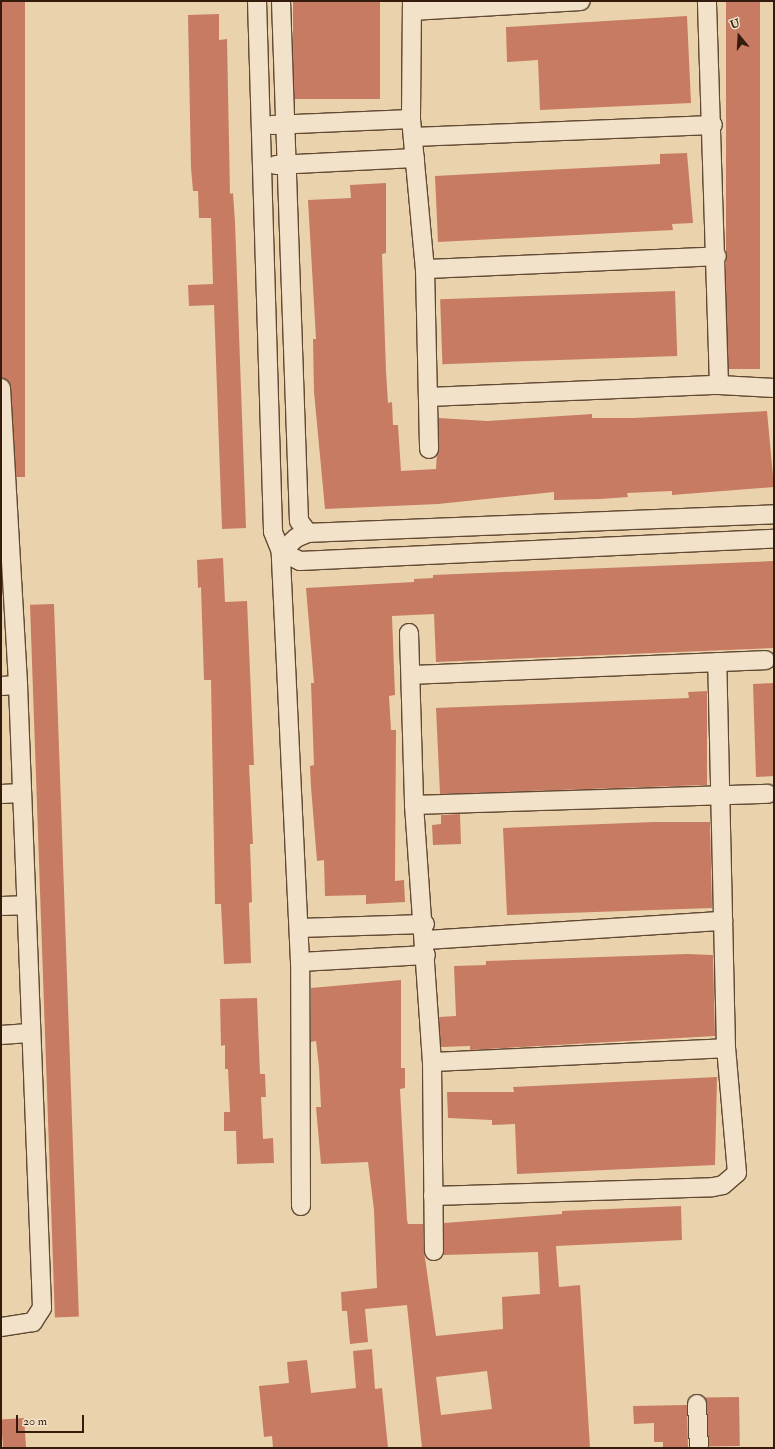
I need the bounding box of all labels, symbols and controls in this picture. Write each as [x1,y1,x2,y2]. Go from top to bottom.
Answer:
north arrow [719,16,759,56]
text: U [729,17,742,32]
scale bar [18,1407,86,1433]
text: 20 m [23,1414,47,1429]

